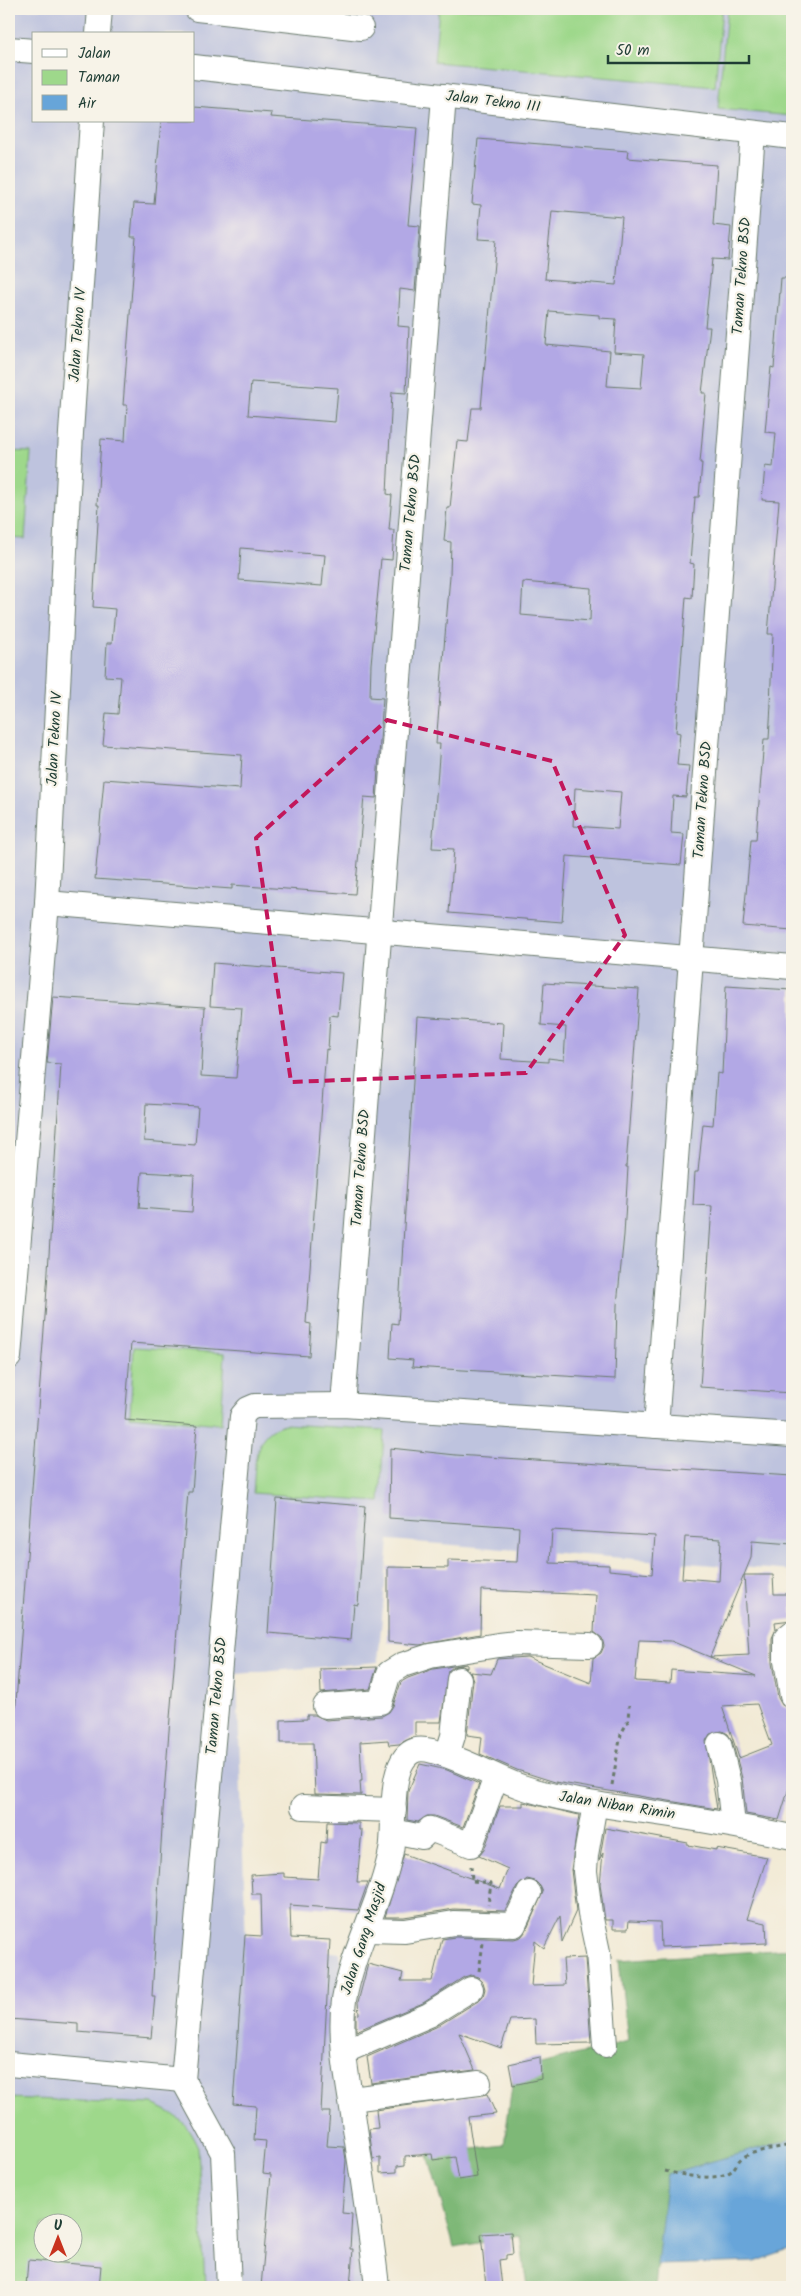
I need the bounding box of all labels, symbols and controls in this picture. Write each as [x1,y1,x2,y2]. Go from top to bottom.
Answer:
legend [32,32,195,122]
scale bar [608,32,750,64]
text: 50 m [616,39,650,63]
text: Jalan [78,42,111,66]
text: Taman [78,66,120,90]
street label: Jalan Tekno III [444,84,542,120]
text: Air [78,92,97,116]
street label: Taman Tekno BSD [726,216,758,336]
street label: Jalan Tekno IV [63,286,93,383]
street label: Taman Tekno BSD [394,453,428,573]
street label: Jalan Tekno IV [41,690,69,787]
street label: Taman Tekno BSD [687,740,719,860]
street label: Taman Tekno BSD [345,1108,377,1228]
street label: Taman Tekno BSD [200,1636,234,1756]
street label: Jalan Niban Rimin [557,1785,677,1827]
street label: Jalan Gang Masjid [335,1880,394,1998]
north arrow [32,2214,82,2264]
text: U [54,2215,63,2237]

